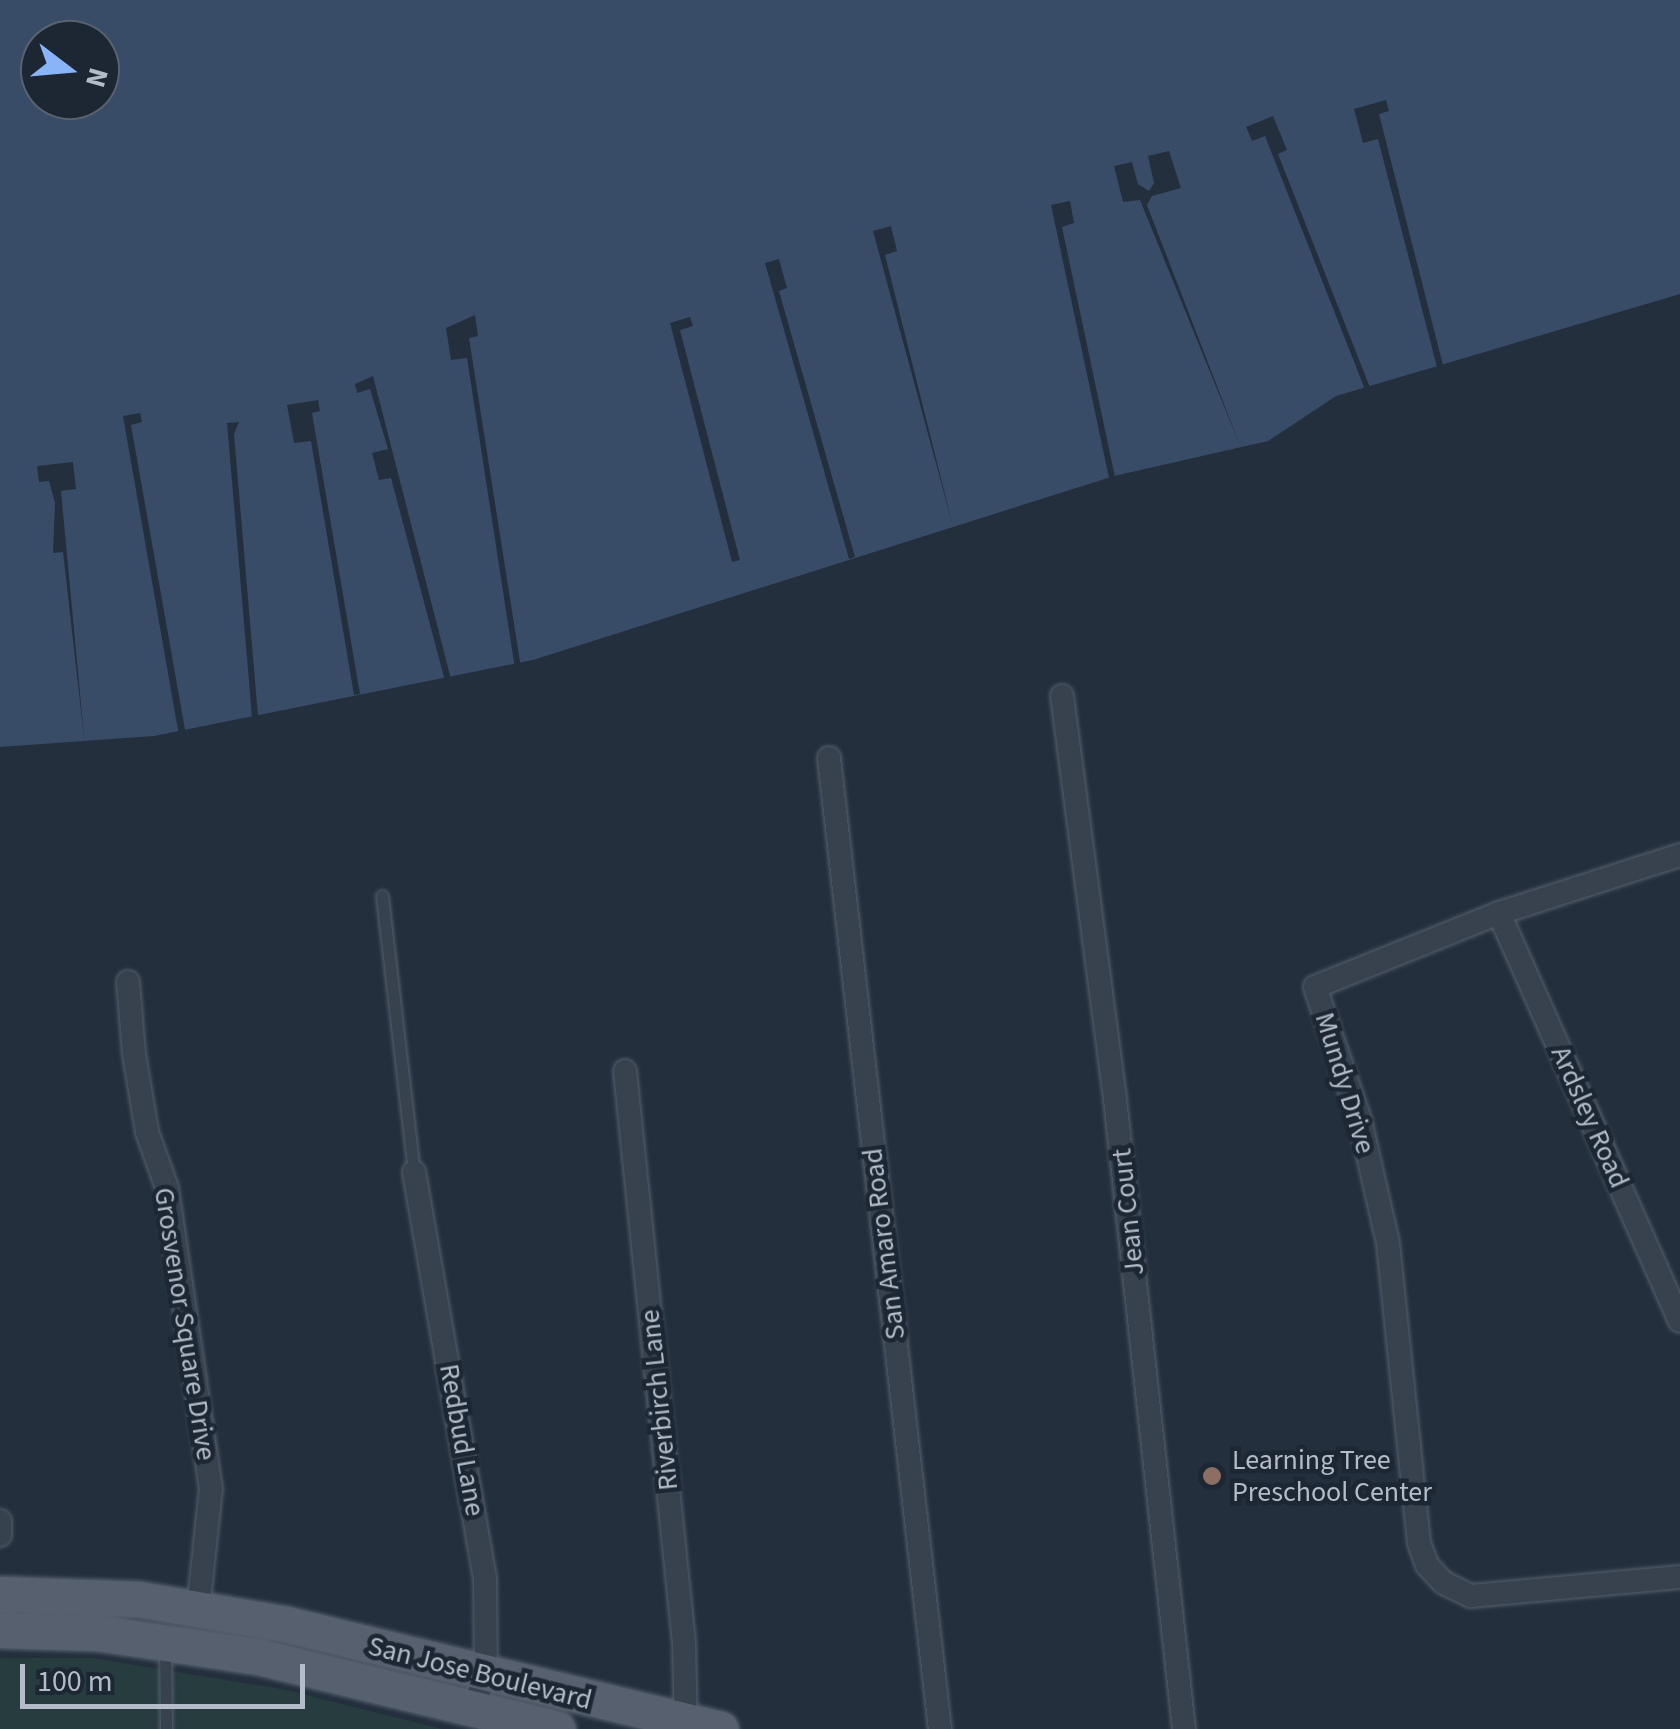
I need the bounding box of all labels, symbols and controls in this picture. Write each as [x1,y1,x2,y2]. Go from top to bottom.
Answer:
north arrow [20,20,120,120]
text: N [75,63,119,92]
street label: Mundy Drive [1308,1008,1382,1158]
street label: Ardsley Road [1544,1041,1636,1193]
street label: San Amaro Road [856,1146,912,1342]
street label: Jean Court [1105,1147,1151,1277]
street label: Grosvenor Square Drive [147,1185,223,1463]
street label: Riverbirch Lane [633,1308,685,1492]
street label: Redbud Lane [432,1361,492,1519]
place label: Learning Tree Preschool Center [1232,1443,1432,1509]
marker: Learning Tree Preschool Center [1201,1465,1223,1487]
street label: San Jose Boulevard [365,1629,595,1717]
scale bar [25,1644,310,1706]
text: 100 m [37,1660,113,1703]

